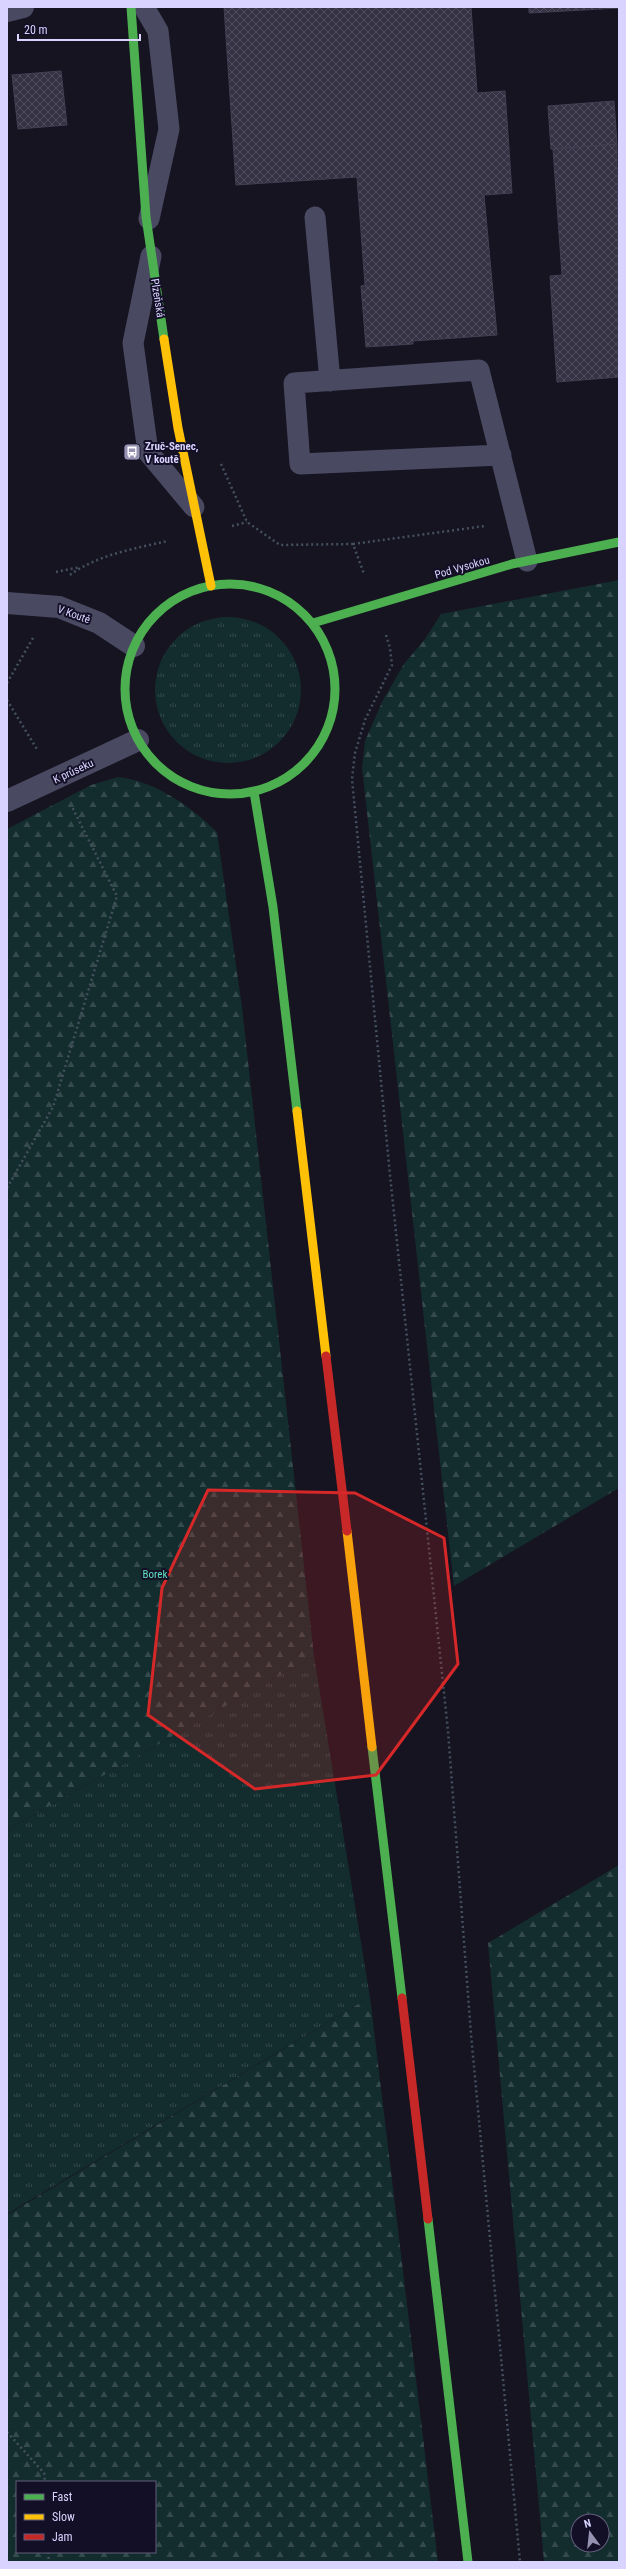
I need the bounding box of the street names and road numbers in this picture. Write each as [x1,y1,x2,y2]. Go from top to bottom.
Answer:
street label: Plzeňská [148,278,167,318]
street label: Pod Vysokou [433,553,491,582]
street label: V Koutě [56,603,92,626]
street label: K průseku [51,756,95,786]

